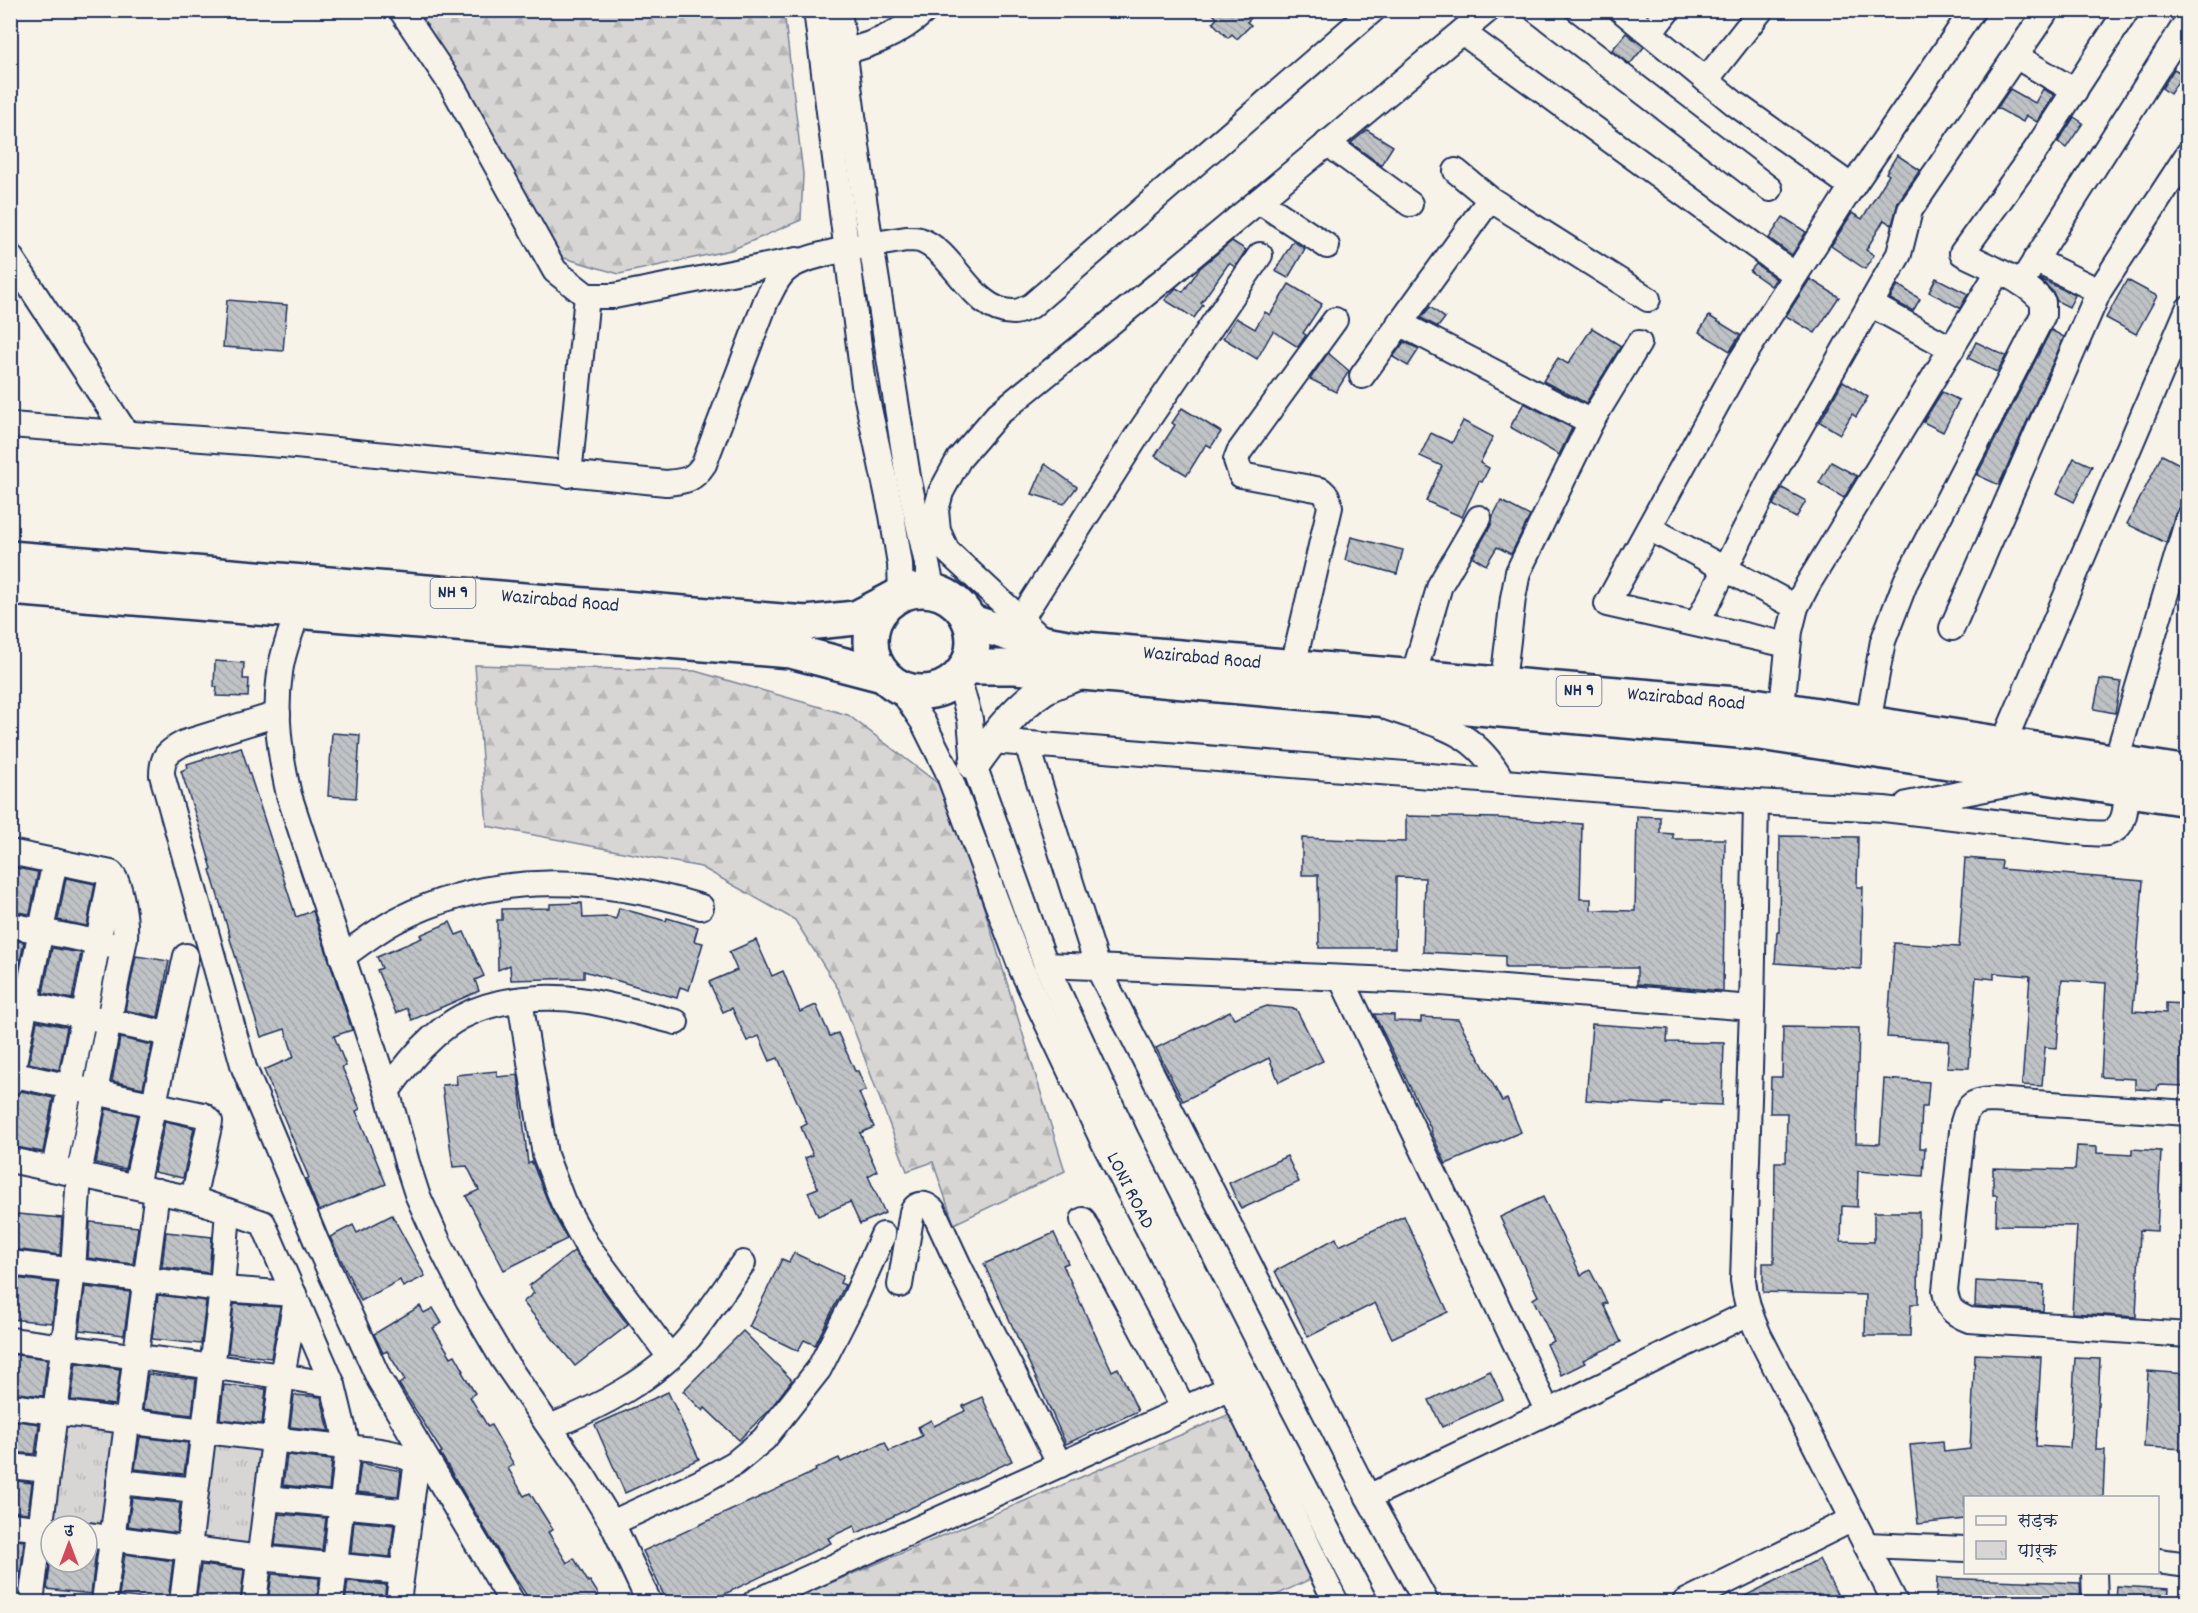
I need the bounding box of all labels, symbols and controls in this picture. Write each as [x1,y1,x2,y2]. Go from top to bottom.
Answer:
road number: NH 9 [430,578,476,608]
street label: Wazirabad Road [500,583,620,621]
street label: Wazirabad Road [1142,640,1262,678]
road number: NH 9 [1556,676,1602,706]
street label: Wazirabad Road [1626,681,1746,719]
street label: LONI ROAD [1098,1148,1160,1234]
legend [1964,1496,2159,1574]
text: सड़क [2017,1510,2059,1535]
north arrow [39,1514,99,1574]
text: उ [63,1520,74,1543]
text: पार्क [2017,1540,2058,1565]

